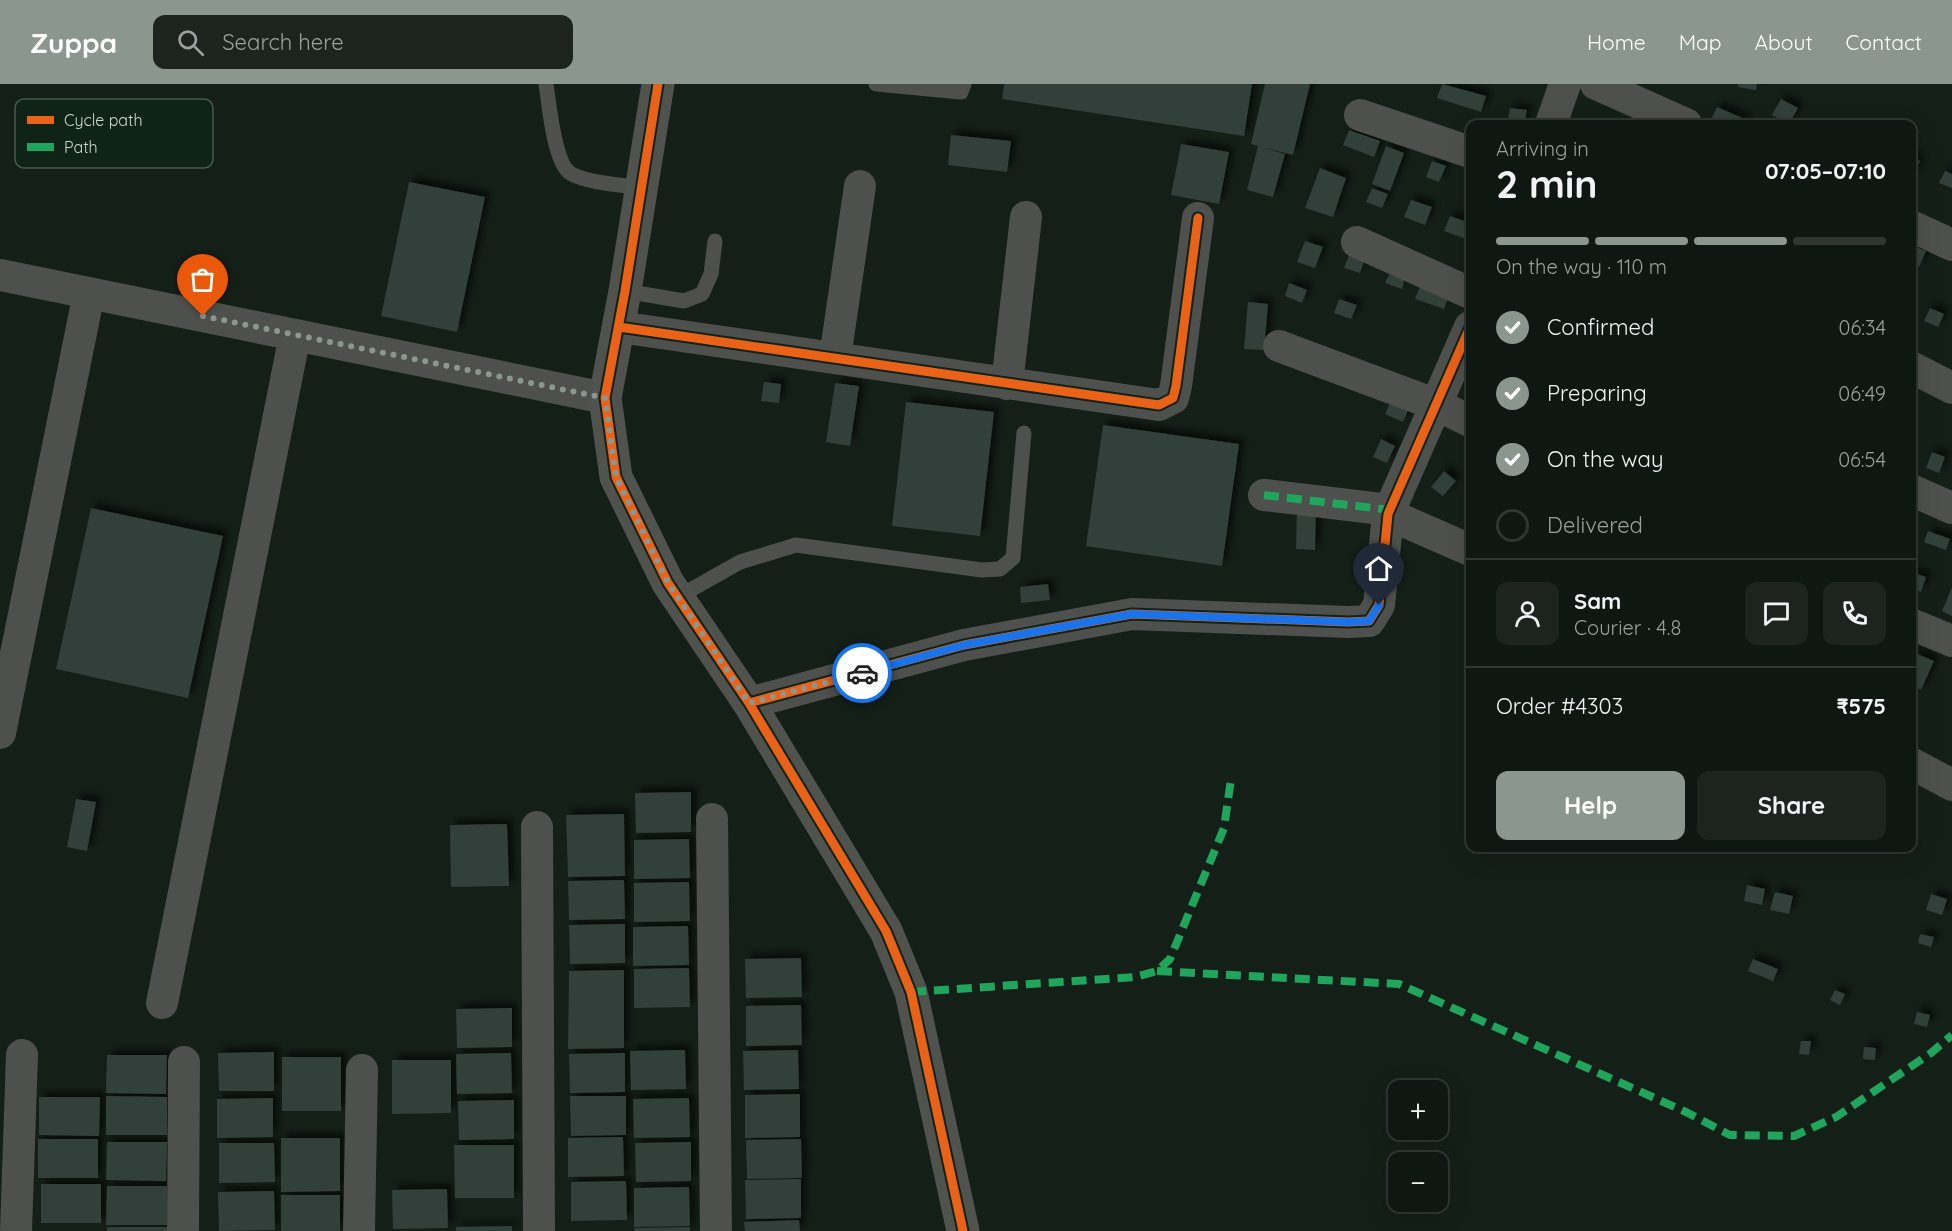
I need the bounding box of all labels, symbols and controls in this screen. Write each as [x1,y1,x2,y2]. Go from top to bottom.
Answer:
search box [153,15,573,69]
text: Zuppa [30,25,117,60]
icon: search [174,26,207,59]
text: Search here [222,28,344,56]
text: Home [1587,29,1646,55]
text: Map [1679,29,1722,55]
text: About [1755,29,1813,55]
text: Contact [1846,29,1922,55]
legend [15,99,213,168]
text: Cycle path [64,110,143,130]
text: Arriving in [1496,136,1589,161]
text: Path [64,137,98,157]
text: 07:05–07:10 [1765,157,1886,185]
text: 2 min [1496,159,1598,208]
pin [177,254,228,316]
text: On the way · 110 m [1496,254,1667,279]
icon: bag [186,263,219,296]
icon: check [1496,311,1529,344]
text: Confirmed [1547,313,1654,341]
text: 06:34 [1839,315,1886,340]
icon: check [1496,377,1529,410]
text: Preparing [1547,379,1647,407]
text: 06:49 [1838,381,1886,406]
icon: check [1496,443,1529,476]
text: On the way [1547,445,1663,473]
text: 06:54 [1838,447,1886,472]
text: Delivered [1547,511,1643,539]
pin [1353,543,1404,605]
icon: home [1362,552,1395,585]
button: person [1496,582,1559,645]
button: chat [1745,582,1808,645]
button: phone [1823,582,1886,645]
text: Sam [1574,587,1621,615]
text: Courier · 4.8 [1574,615,1681,640]
courier [832,643,892,703]
icon: car [846,657,879,690]
text: Order #4303 [1496,692,1623,720]
text: ₹575 [1836,692,1886,720]
button: Help [1496,771,1685,840]
button: Share [1697,771,1886,840]
map controls [1388,1080,1448,1212]
button: + [1388,1080,1448,1140]
button: − [1388,1152,1448,1212]

